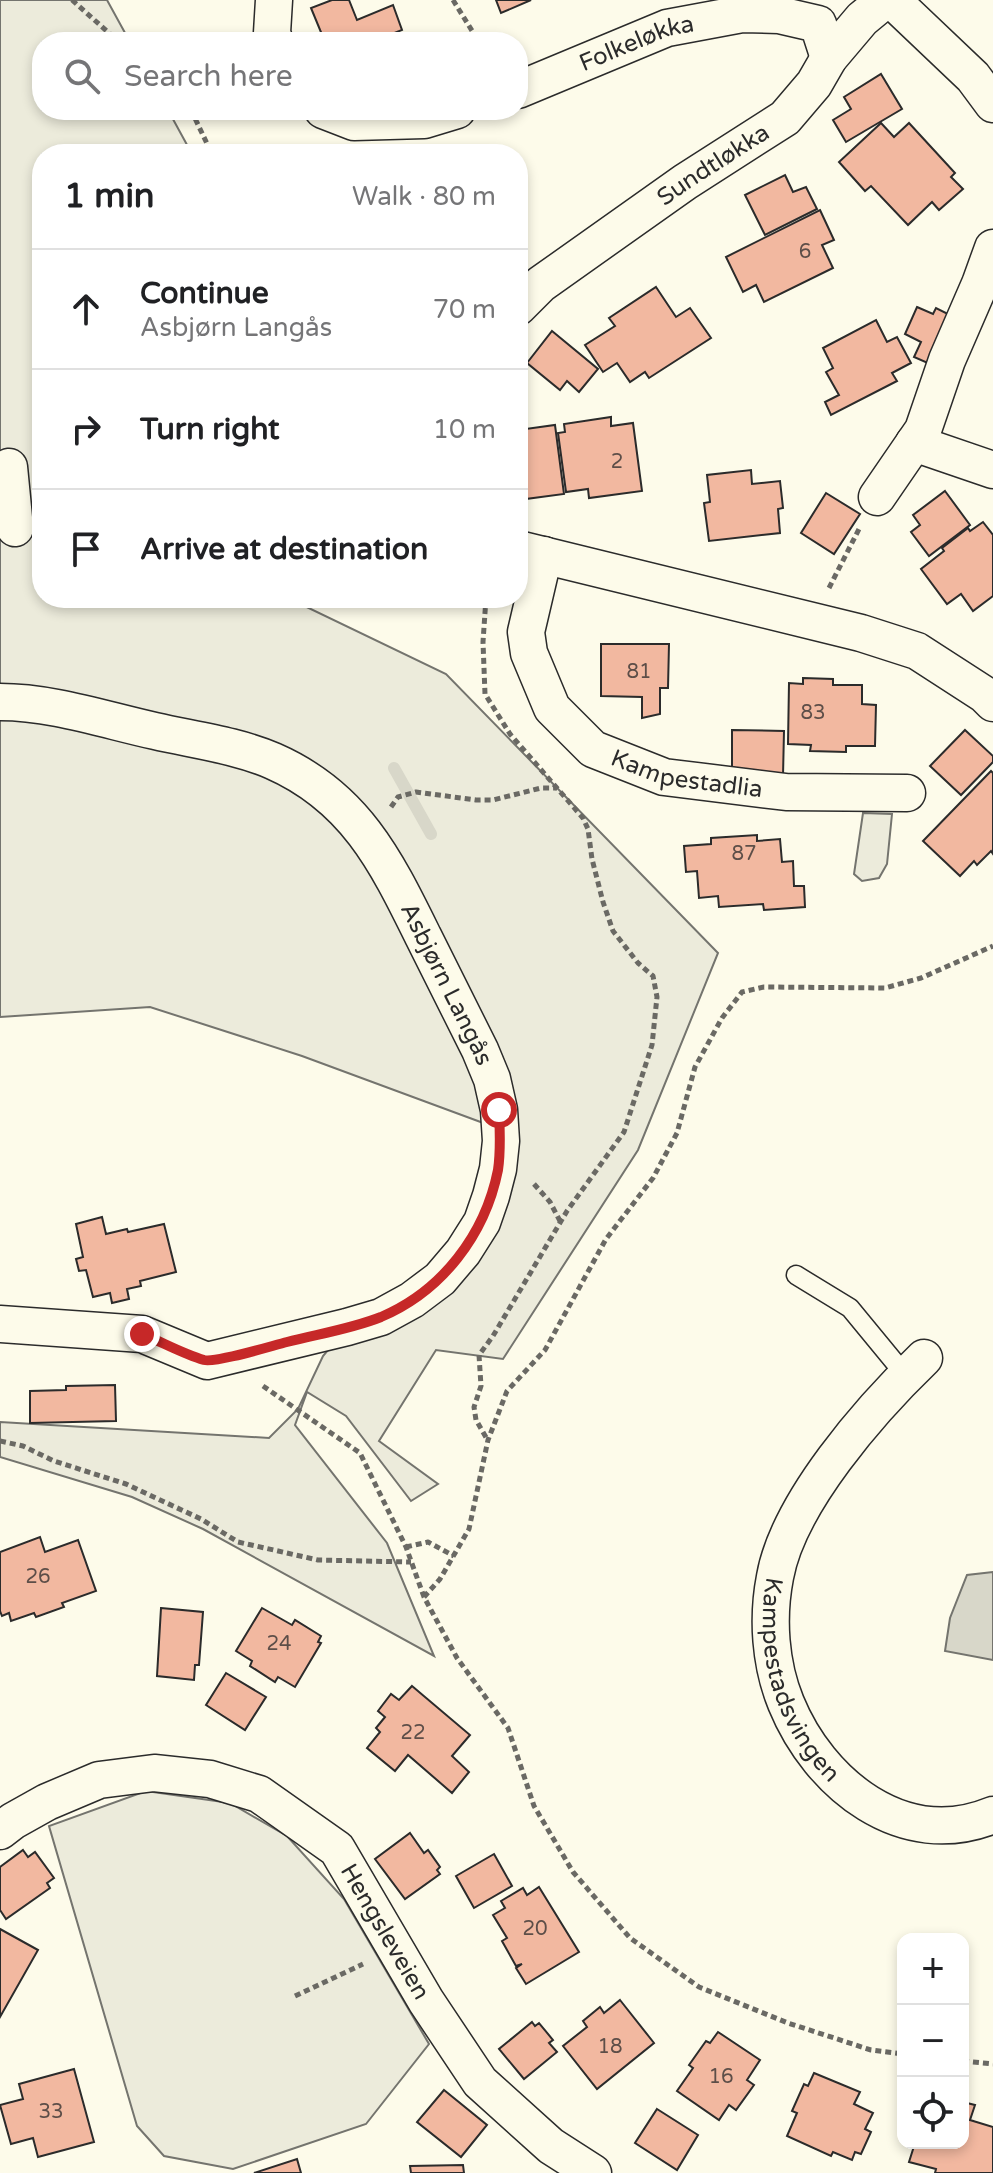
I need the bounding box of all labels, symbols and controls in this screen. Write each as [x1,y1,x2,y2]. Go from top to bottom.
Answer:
street label: Folkeløkka [575,9,696,77]
search box [32,32,528,120]
icon: search [60,54,104,98]
text: Search here [124,58,293,95]
street label: Sundtløkka [651,117,775,212]
text: 1 min [64,176,155,217]
text: Walk · 80 m [352,181,496,212]
house number: 6 [799,240,811,264]
text: Continue [140,275,269,312]
icon: ahead [64,287,108,331]
text: 70 m [433,294,496,325]
text: Asbjørn Langås [140,312,332,343]
icon: right [64,407,108,451]
text: Turn right [140,411,280,448]
text: 10 m [433,414,496,445]
house number: 2 [611,450,623,474]
icon: arrive [64,527,108,571]
text: Arrive at destination [140,531,428,568]
house number: 81 [626,660,652,684]
house number: 83 [800,701,826,725]
street label: Kampestadlia [607,743,764,804]
house number: 87 [731,842,757,866]
street label: Asbjørn Langås [394,898,499,1069]
route start [481,1092,517,1128]
route end [124,1316,160,1352]
house number: 26 [25,1565,51,1589]
street label: Kampestadsvingen [756,1575,846,1788]
house number: 24 [266,1632,292,1656]
house number: 22 [400,1721,426,1745]
street label: Hengsleveien [334,1858,436,2005]
house number: 20 [522,1917,548,1941]
map controls [897,1933,969,2149]
button: + [897,1933,969,2005]
button: − [897,2005,969,2077]
house number: 18 [597,2035,623,2059]
house number: 16 [708,2065,734,2089]
button: locate [897,2077,969,2149]
house number: 33 [38,2100,64,2124]

